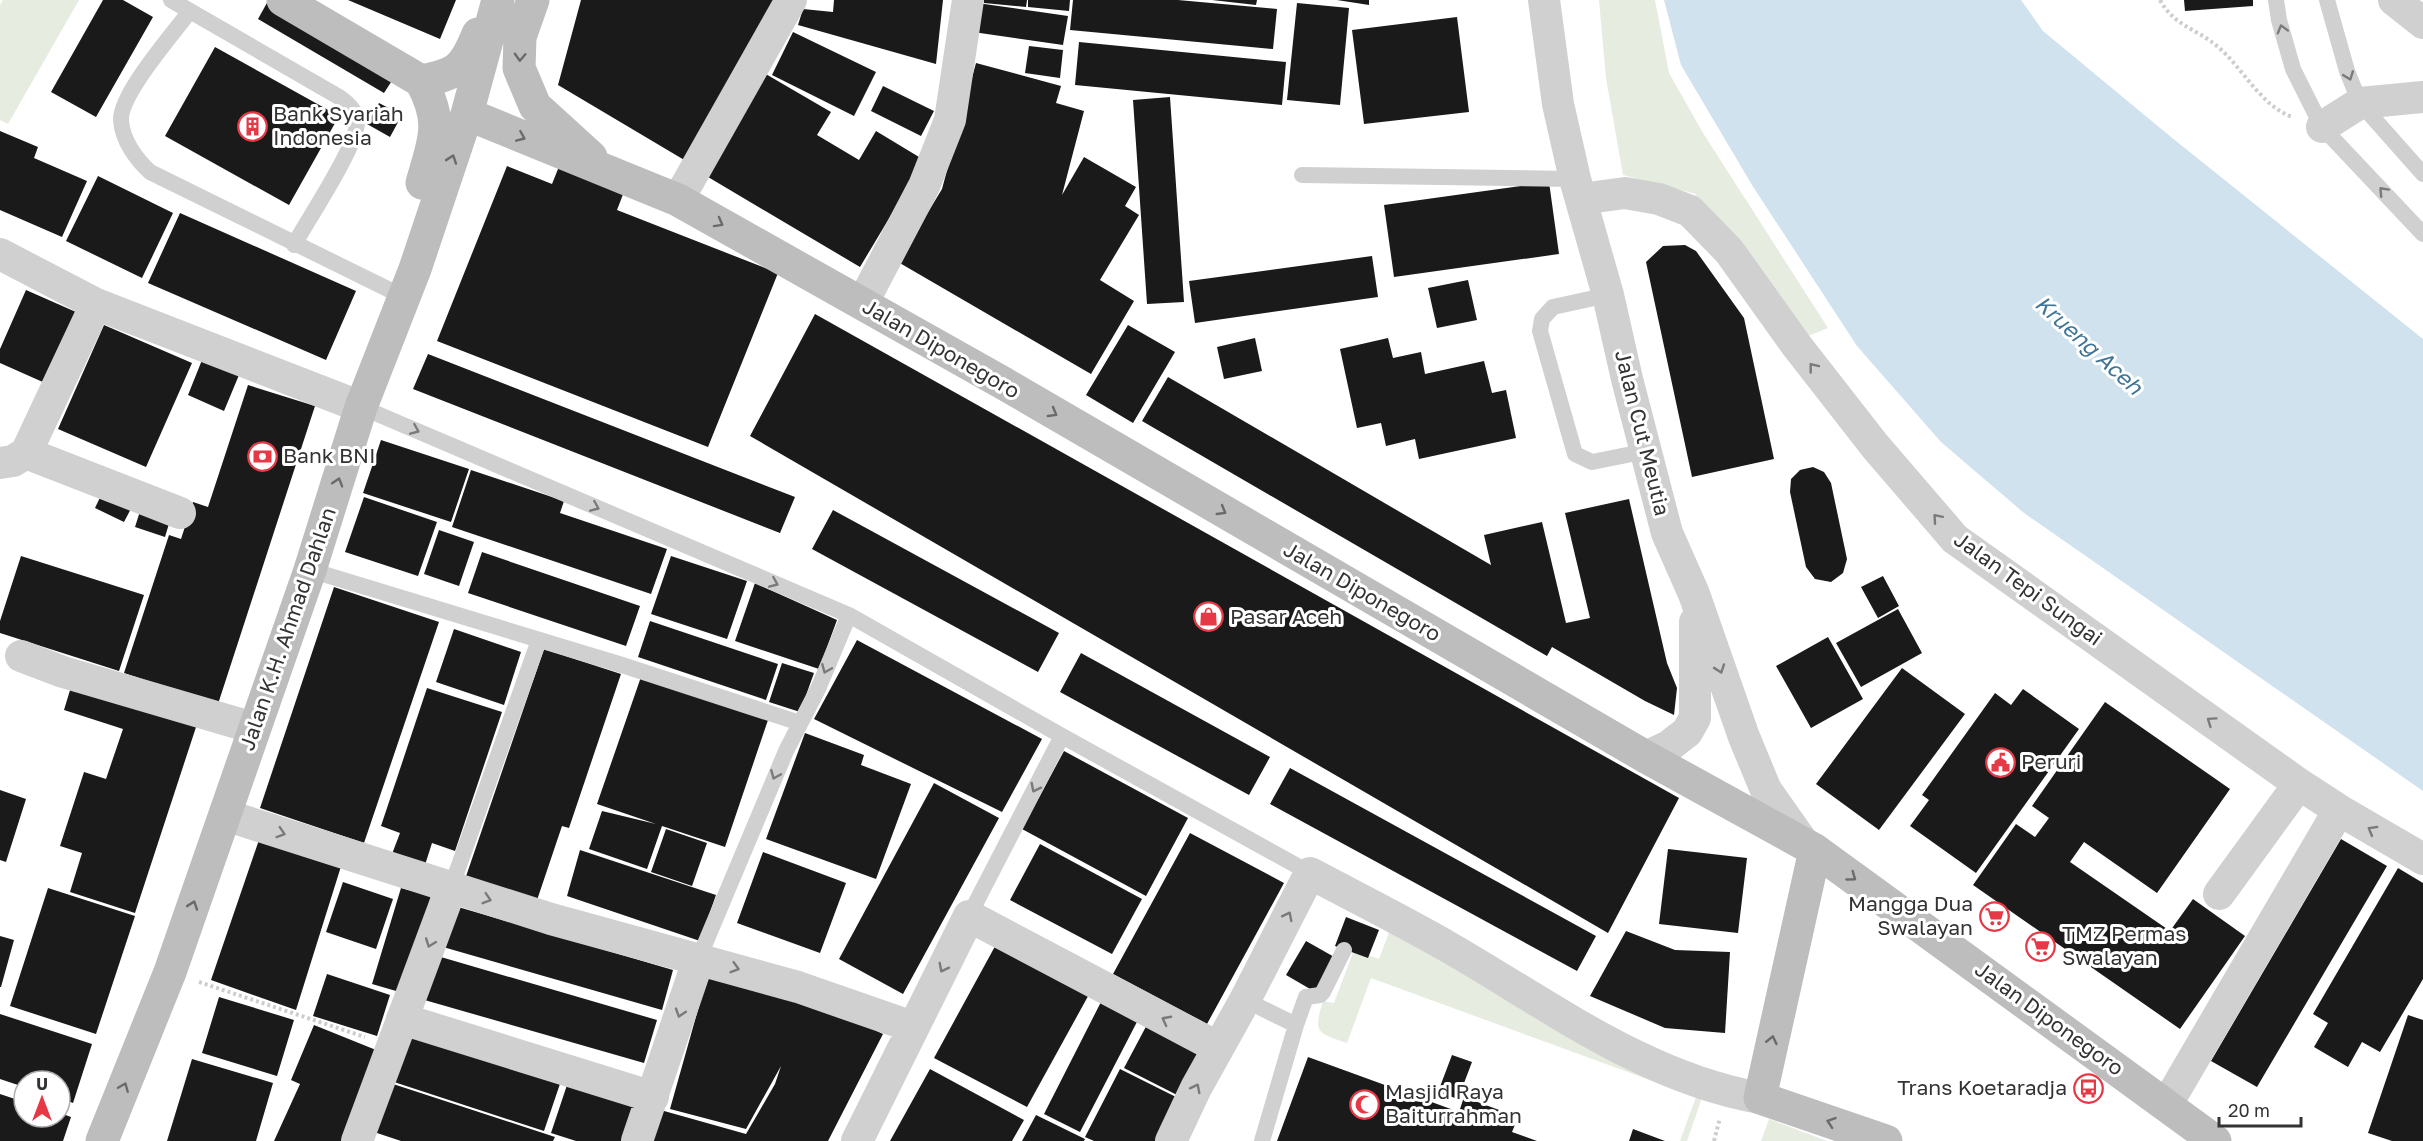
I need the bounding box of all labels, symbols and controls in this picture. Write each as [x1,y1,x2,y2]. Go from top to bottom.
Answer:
one-way arrow [2277,24,2289,35]
one-way arrow [513,52,526,61]
one-way arrow [2342,70,2355,81]
place label: Bank Syariah Indonesia [273,100,404,150]
building icon: Bank Syariah Indonesia [236,110,268,142]
one-way arrow [515,129,526,141]
one-way arrow [444,154,457,165]
one-way arrow [2379,188,2390,198]
one-way arrow [713,216,723,227]
water label: Krueng Aceh [2030,289,2150,401]
street label: Jalan Diponegoro [858,293,1025,404]
street label: Jalan Cut Meutia [1610,347,1676,518]
one-way arrow [1810,363,1821,374]
one-way arrow [1047,405,1057,417]
one-way arrow [409,423,420,435]
bank icon: Bank BNI [246,440,278,472]
place label: Bank BNI [283,442,376,468]
one-way arrow [331,477,343,488]
one-way arrow [588,500,599,512]
one-way arrow [1215,503,1226,515]
street label: Jalan K.H. Ahmad Dahlan [233,504,341,754]
one-way arrow [1933,514,1944,525]
street label: Jalan Tepi Sungai [1949,526,2108,651]
street label: Jalan Diponegoro [1279,536,1446,647]
one-way arrow [768,576,779,588]
shop icon: Pasar Aceh [1193,601,1225,633]
place label: Pasar Aceh [1230,603,1342,629]
one-way arrow [821,662,833,673]
one-way arrow [1713,663,1726,674]
one-way arrow [2206,717,2217,728]
public building icon: Peruri [1984,746,2016,778]
place label: Peruri [2021,748,2081,774]
one-way arrow [771,769,783,780]
one-way arrow [1031,782,1042,793]
one-way arrow [275,826,286,839]
one-way arrow [2368,826,2378,837]
one-way arrow [1846,870,1857,881]
place label: Mangga Dua Swalayan [1848,890,1973,940]
one-way arrow [481,892,491,904]
one-way arrow [186,900,199,910]
supermarket icon: Mangga Dua Swalayan [1978,900,2010,932]
one-way arrow [1281,912,1292,923]
place label: TMZ Permas Swalayan [2062,920,2186,970]
supermarket icon: TMZ Permas Swalayan [2025,930,2057,962]
one-way arrow [425,937,438,947]
street label: Jalan Diponegoro [1970,956,2129,1081]
one-way arrow [729,961,740,973]
one-way arrow [939,962,950,972]
one-way arrow [675,1007,688,1018]
one-way arrow [1161,1015,1172,1027]
one-way arrow [1765,1036,1778,1046]
north arrow [12,1069,72,1129]
bus stop icon: Trans Koetaradja [2072,1072,2104,1104]
text: U [36,1074,48,1094]
place label: Trans Koetaradja [1897,1074,2067,1100]
place label: Masjid Raya Baiturrahman [1385,1078,1522,1128]
one-way arrow [117,1082,129,1093]
one-way arrow [1189,1084,1200,1095]
mosque icon: Masjid Raya Baiturrahman [1348,1088,1380,1120]
scale bar [2219,1090,2302,1128]
text: 20 m [2228,1099,2270,1121]
one-way arrow [1826,1117,1837,1129]

